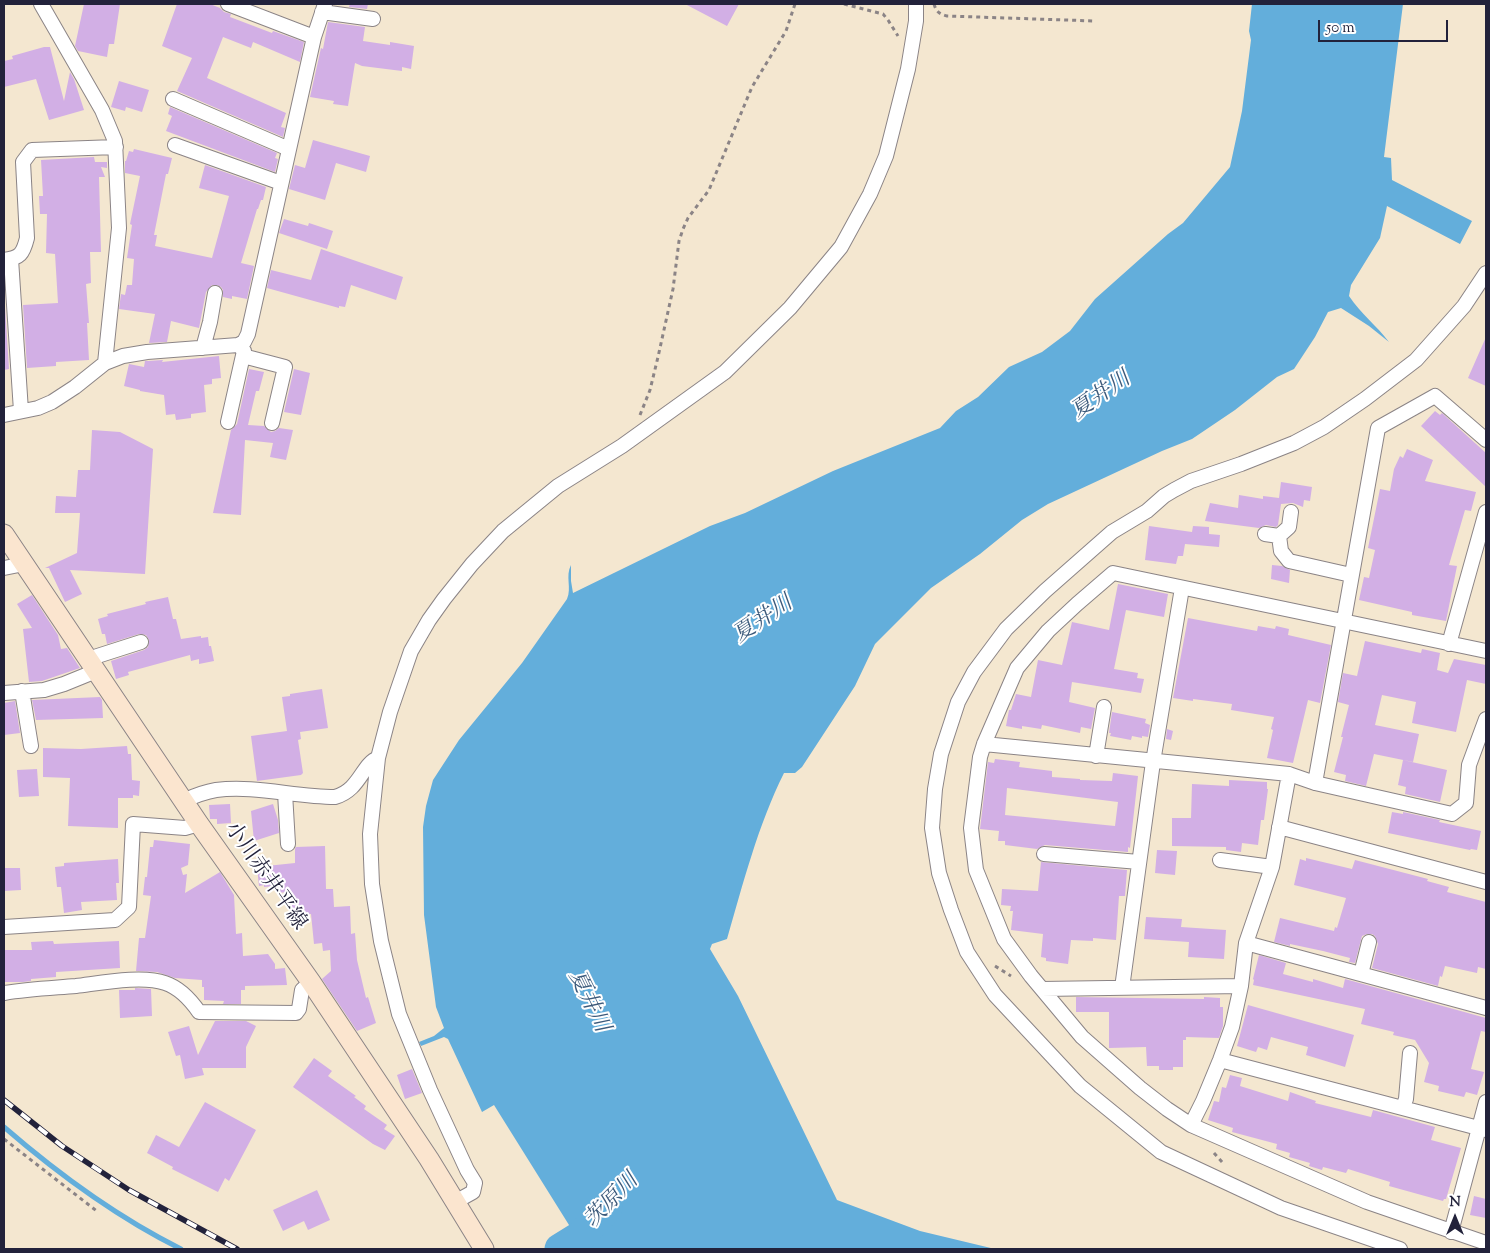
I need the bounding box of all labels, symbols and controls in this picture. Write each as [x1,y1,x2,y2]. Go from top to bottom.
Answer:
scale bar [1320,10,1450,42]
text: 50 m [1326,18,1355,39]
water label: 夏井川 [1067,367,1137,427]
water label: 夏井川 [729,592,799,650]
street label: 小川赤井平線 [218,818,310,936]
water label: 夏井川 [561,967,613,1037]
water label: 茨原川 [581,1169,645,1235]
north arrow [1430,1193,1480,1243]
text: N [1449,1193,1461,1213]

